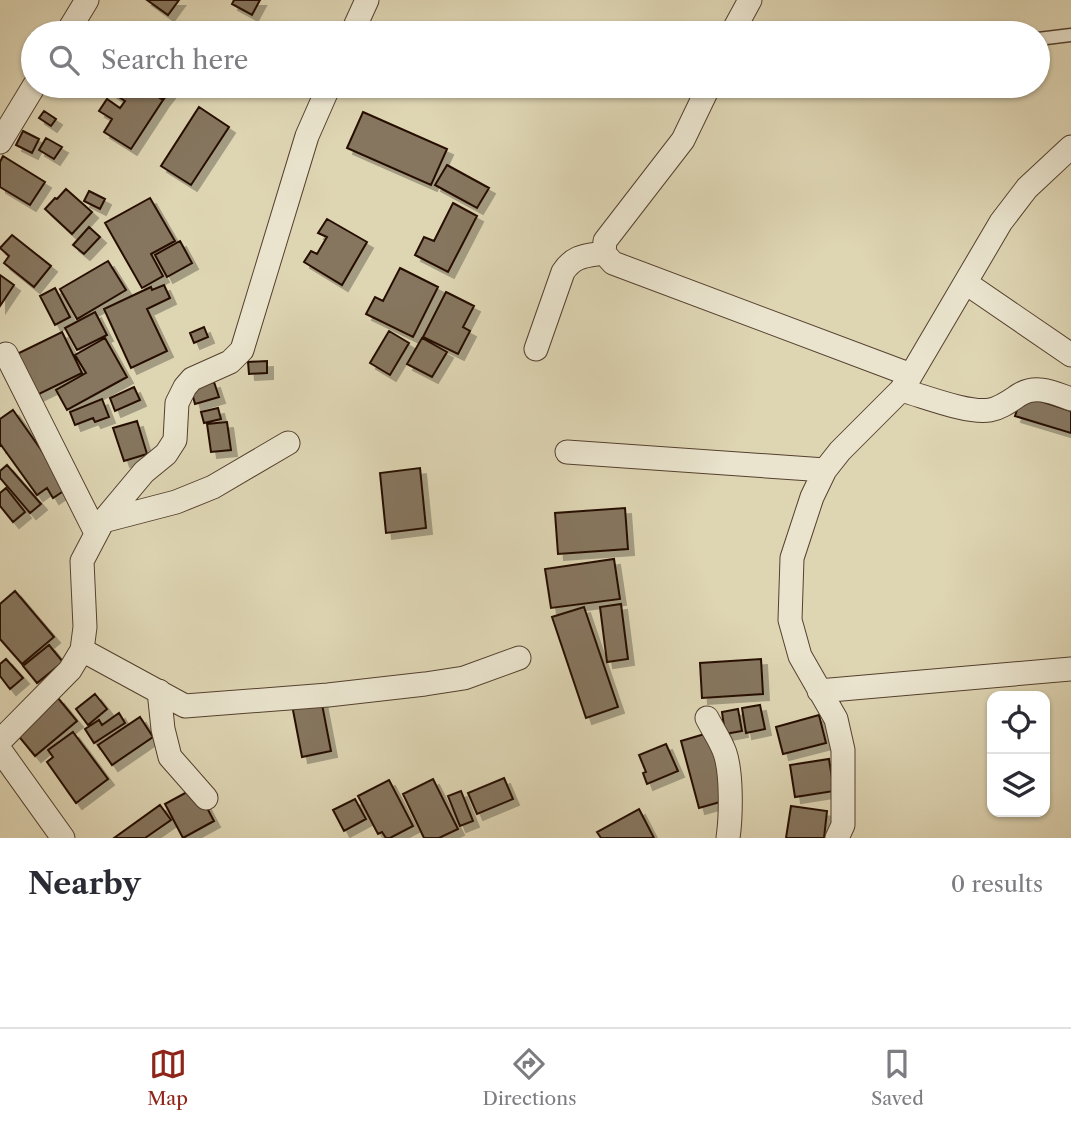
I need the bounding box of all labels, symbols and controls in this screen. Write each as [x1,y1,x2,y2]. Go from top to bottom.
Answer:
search box [21,21,1050,98]
icon: search [45,41,83,79]
text: Search here [101,44,248,76]
map controls [987,691,1050,817]
button: locate [987,691,1050,754]
button: layers [987,754,1050,817]
text: Nearby [28,865,141,902]
text: 0 results [951,870,1043,898]
tab: Map [147,1045,188,1110]
tab: Directions [483,1045,576,1110]
tab: Saved [871,1045,924,1110]

